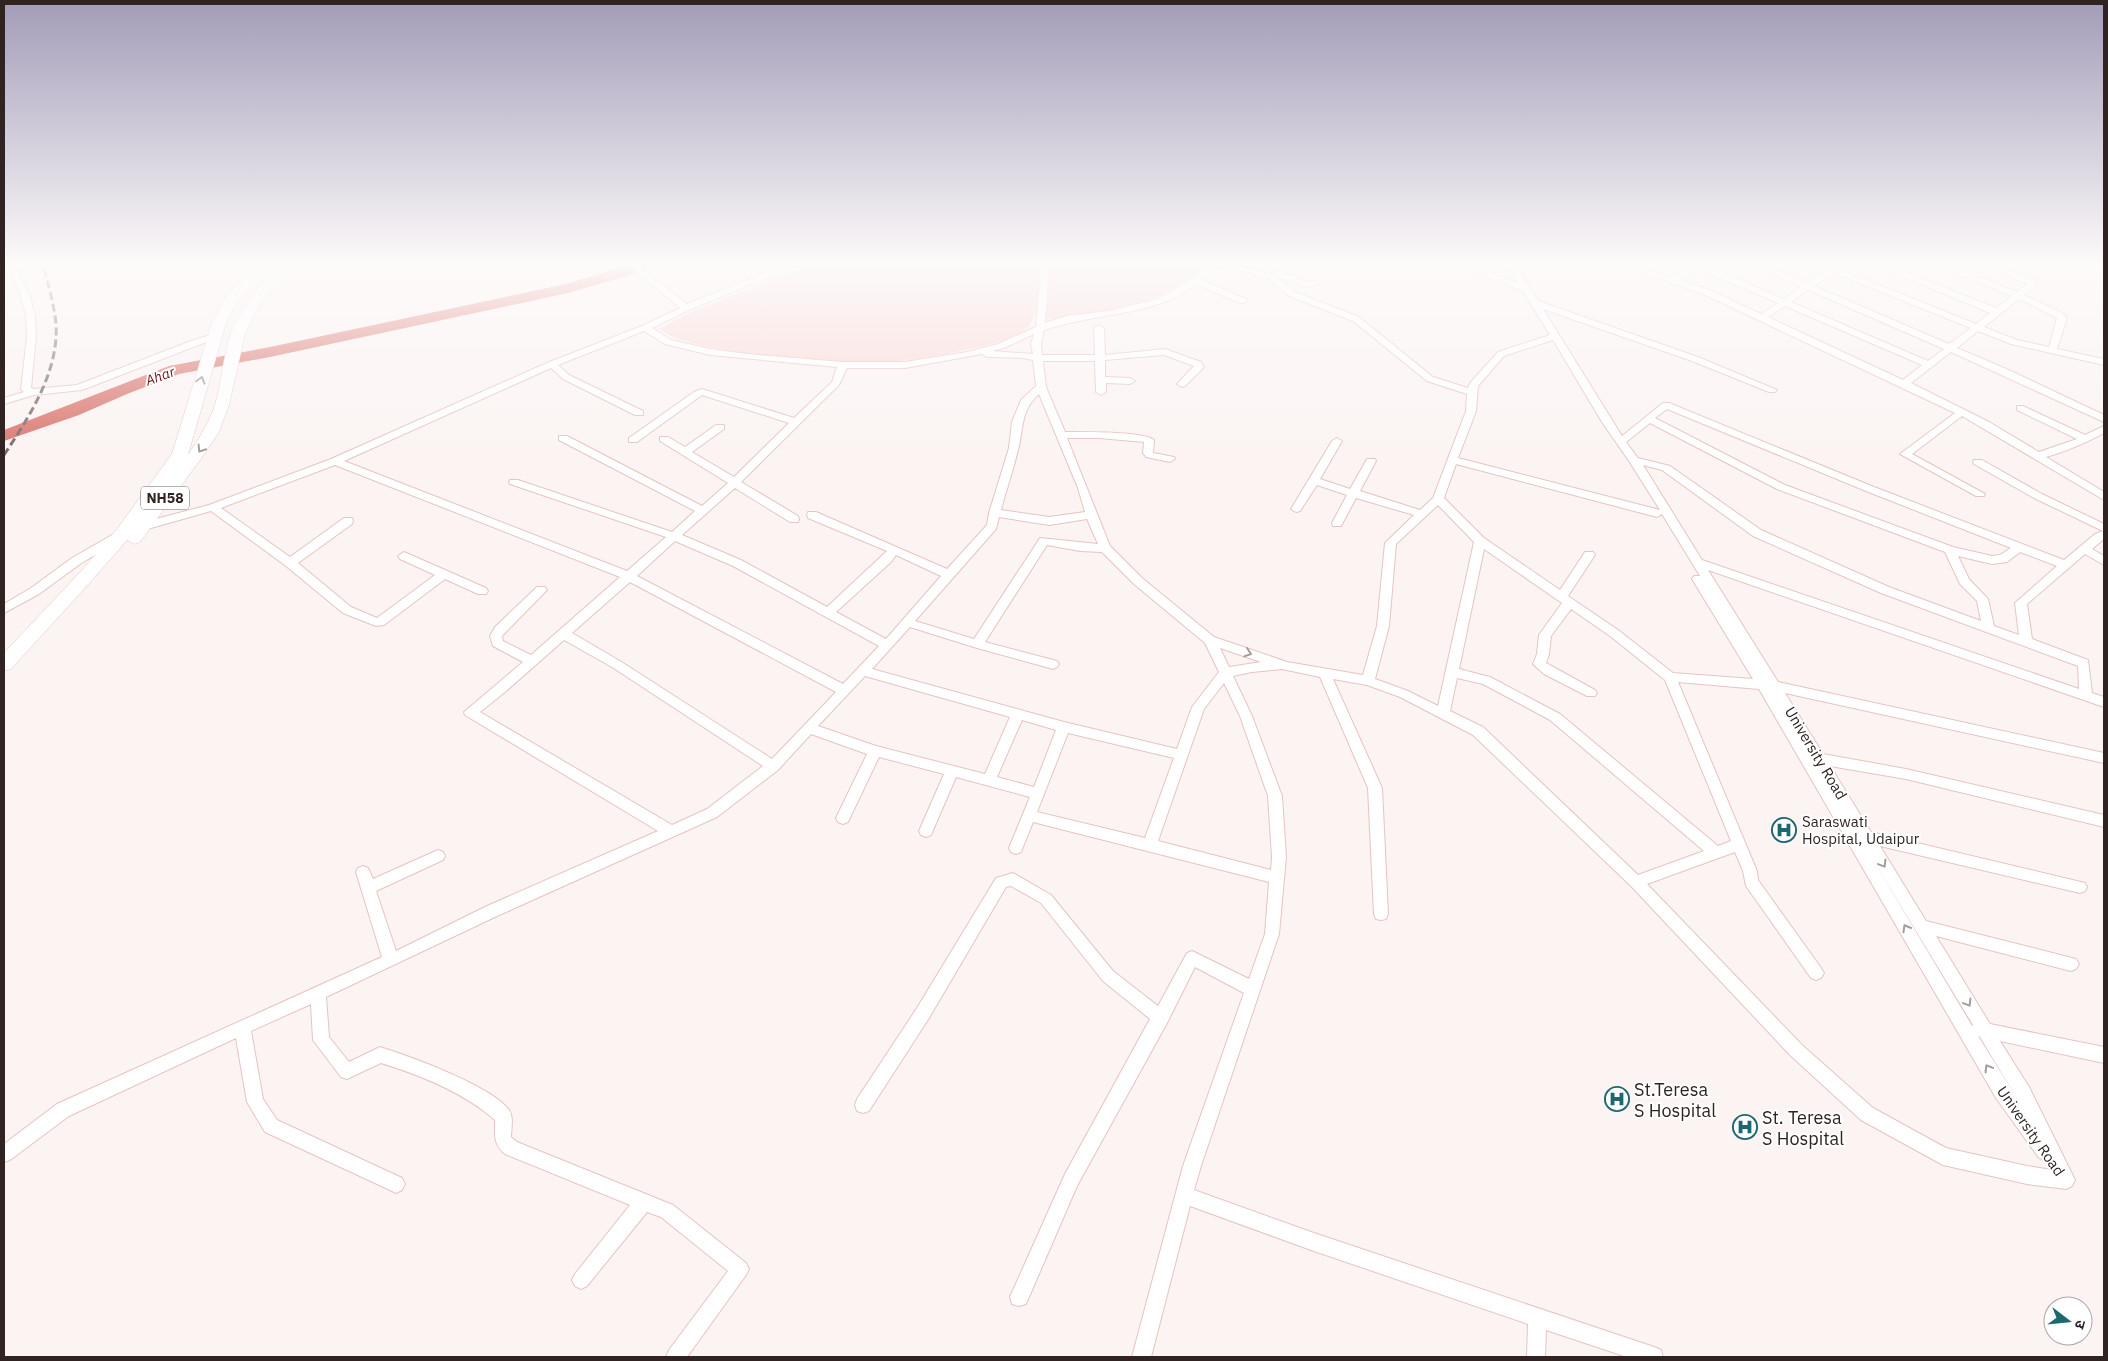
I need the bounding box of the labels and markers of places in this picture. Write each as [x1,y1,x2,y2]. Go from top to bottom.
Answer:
place label: Saraswati Hospital, Udaipur [1802,812,1920,848]
hospital icon: Saraswati Hospital, Udaipur [1771,817,1797,843]
place label: St.Teresa S Hospital [1634,1078,1716,1122]
hospital icon: St.Teresa S Hospital [1604,1086,1630,1112]
place label: St. Teresa S Hospital [1762,1106,1844,1150]
hospital icon: St. Teresa S Hospital [1732,1114,1758,1140]

